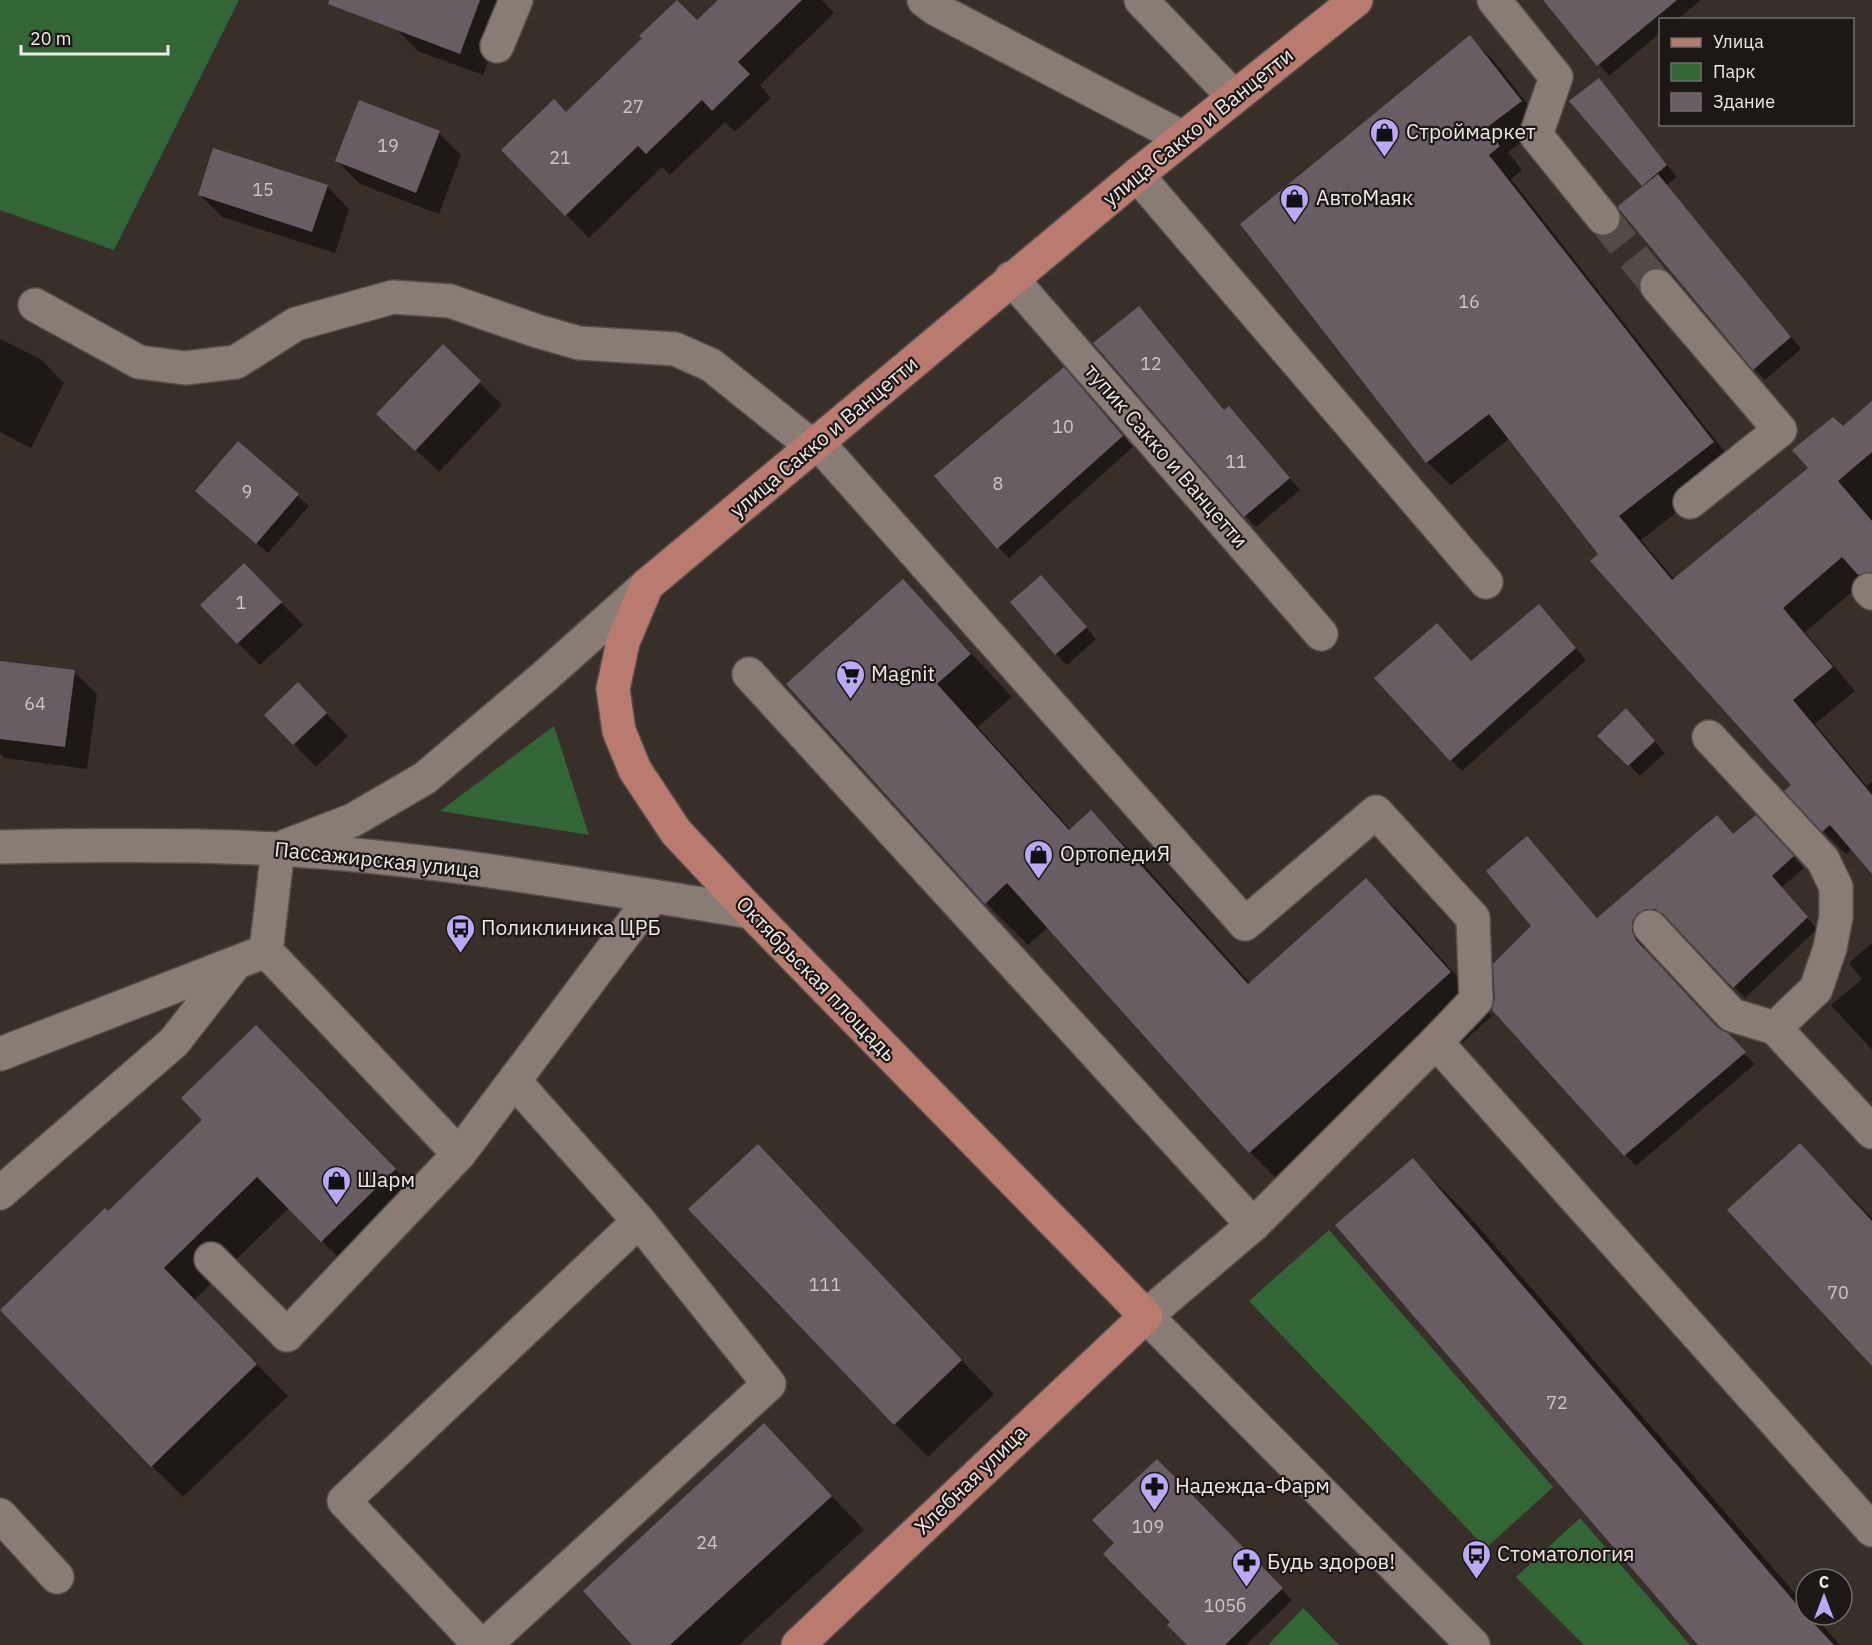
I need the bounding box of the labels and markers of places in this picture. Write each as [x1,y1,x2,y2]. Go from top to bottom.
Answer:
shop icon: Строймаркет [1369,116,1401,158]
place label: Строймаркет [1406,117,1536,145]
shop icon: АвтоМаяк [1279,182,1311,224]
place label: АвтоМаяк [1316,183,1413,211]
supermarket icon: Magnit [834,658,866,700]
place label: Magnit [871,659,935,687]
shop icon: ОртопедиЯ [1023,838,1055,880]
place label: ОртопедиЯ [1060,839,1170,867]
bus stop icon: Поликлиника ЦРБ [444,912,476,954]
place label: Поликлиника ЦРБ [481,913,661,941]
shop icon: Шарм [320,1164,352,1206]
place label: Шарм [357,1165,415,1193]
pharmacy icon: Надежда-Фарм [1138,1470,1170,1512]
place label: Надежда-Фарм [1175,1471,1330,1499]
bus stop icon: Стоматология [1460,1538,1492,1580]
place label: Стоматология [1497,1539,1635,1567]
pharmacy icon: Будь здоров! [1230,1546,1262,1588]
place label: Будь здоров! [1267,1547,1395,1575]

